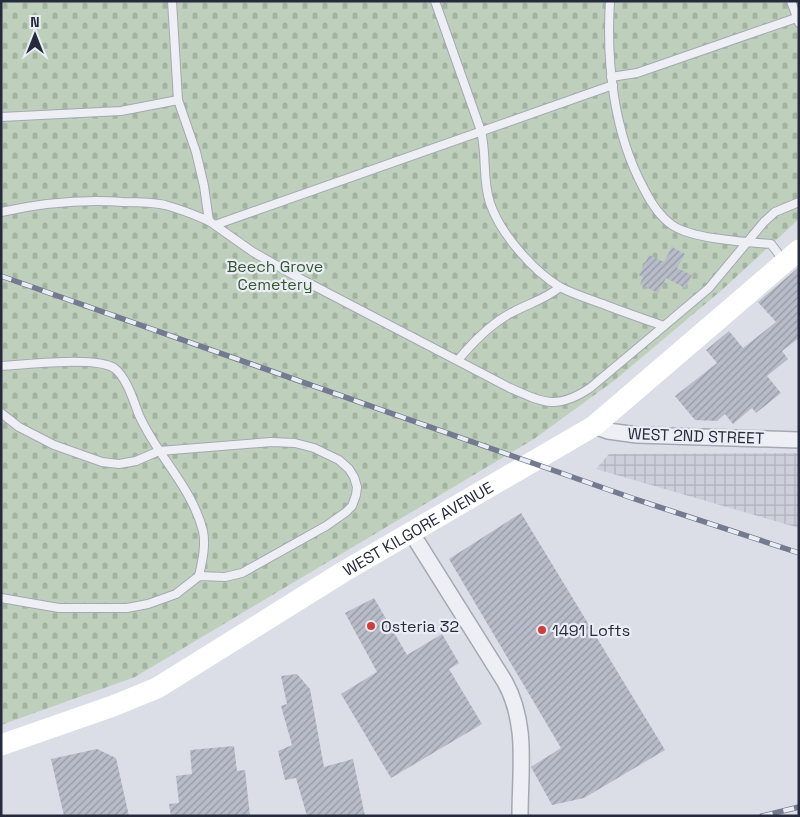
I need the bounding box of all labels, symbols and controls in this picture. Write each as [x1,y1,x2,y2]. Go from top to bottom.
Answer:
north arrow [10,10,60,60]
text: N [30,13,40,31]
park label: Beech Grove Cemetery [227,256,323,295]
street label: WEST 2ND STREET [627,423,765,449]
street label: WEST KILGORE AVENUE [339,477,497,580]
place label: Osteria 32 [381,616,459,637]
marker: Osteria 32 [365,620,377,632]
place label: 1491 Lofts [552,620,630,641]
marker: 1491 Lofts [536,624,548,636]

